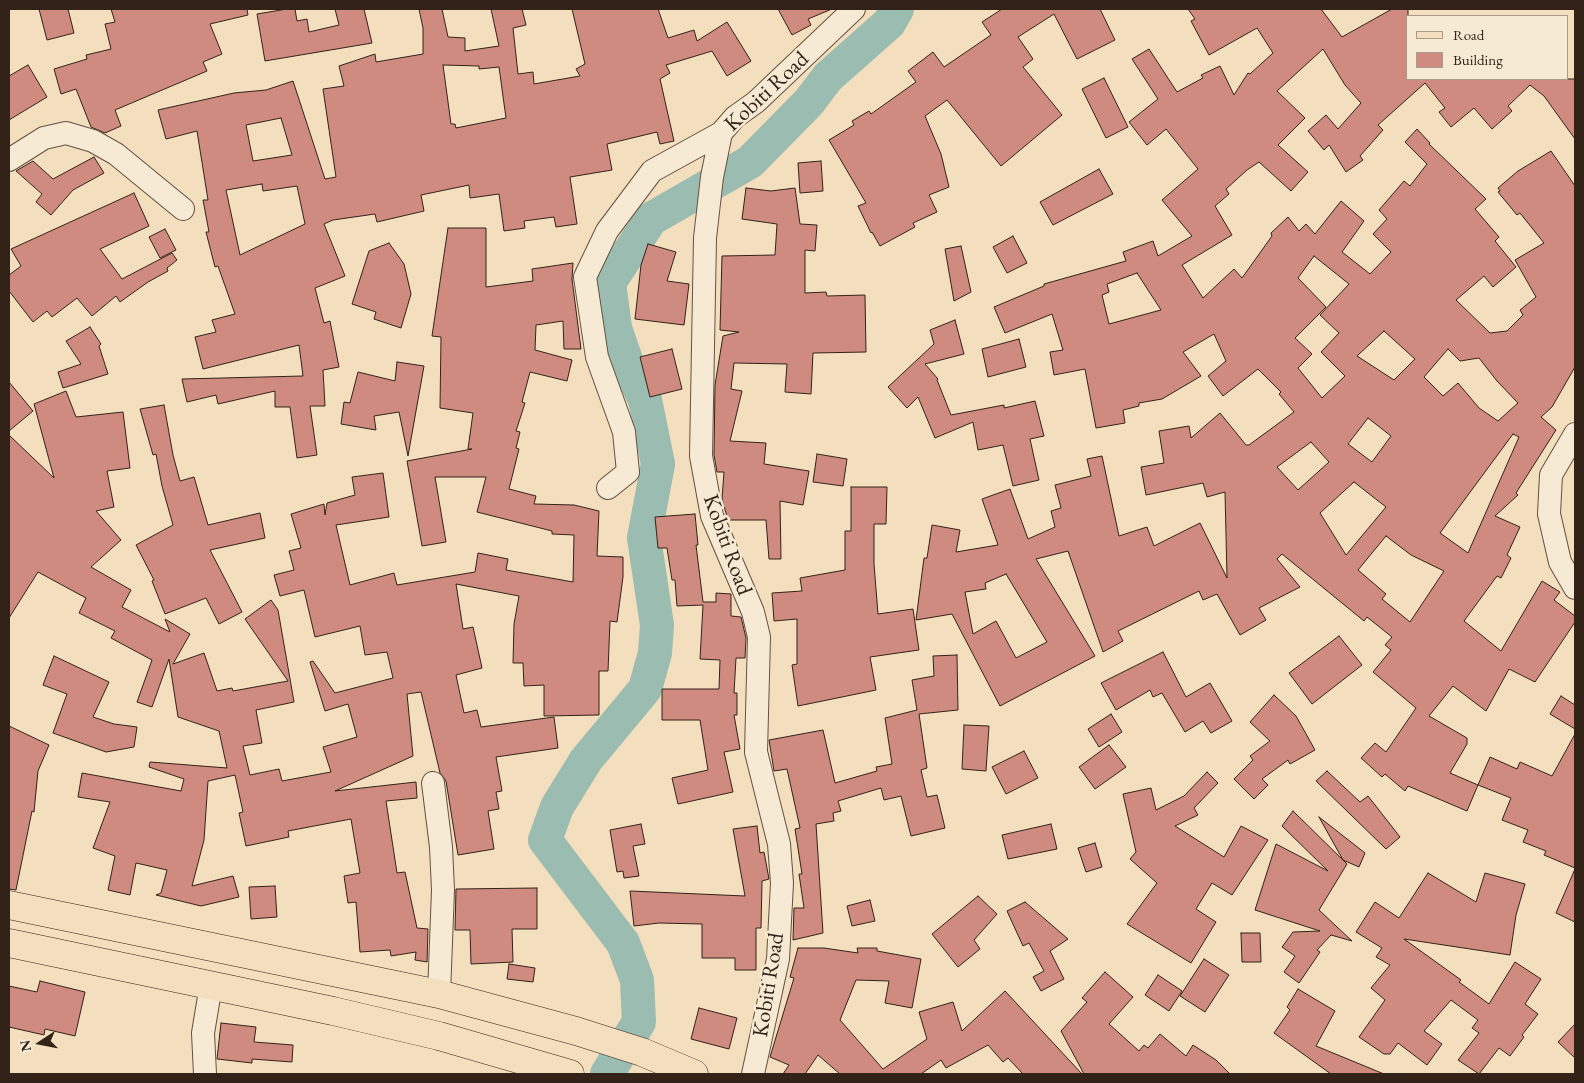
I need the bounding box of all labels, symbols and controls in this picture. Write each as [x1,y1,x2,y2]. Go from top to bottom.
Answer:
legend [1406,15,1569,80]
text: Road [1453,25,1484,44]
street label: Kobiti Road [719,46,815,138]
text: Building [1453,50,1503,69]
street label: Kobiti Road [697,491,757,599]
street label: Kobiti Road [748,931,790,1039]
north arrow [15,1018,65,1068]
text: N [15,1039,35,1053]

